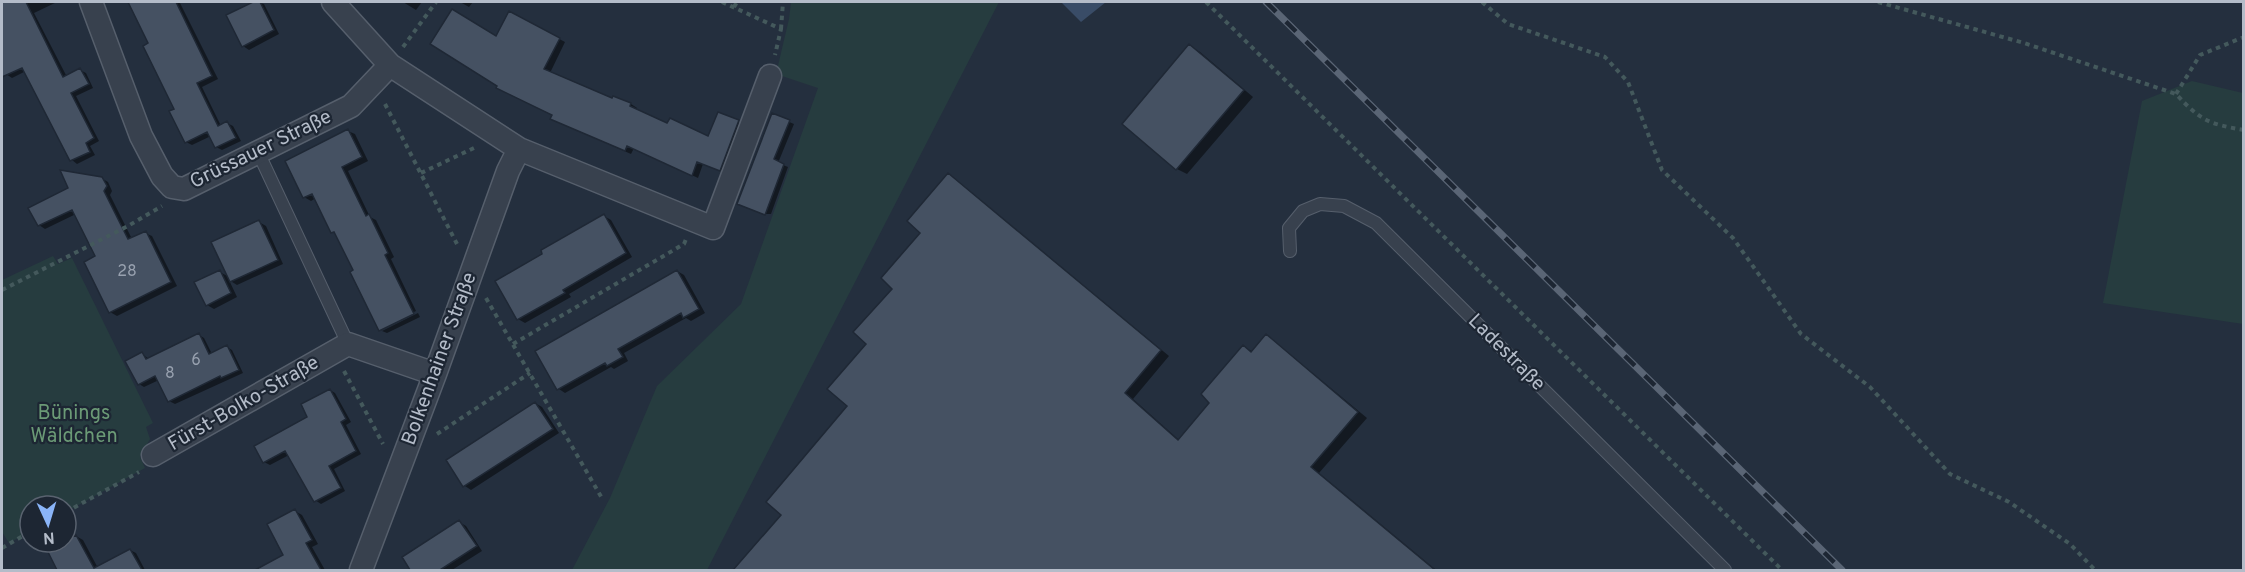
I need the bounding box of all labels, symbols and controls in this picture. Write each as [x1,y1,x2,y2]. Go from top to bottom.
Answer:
street label: Grüssauer Straße [186,104,336,196]
house number: 28 [117,262,137,282]
street label: Bolkenhainer Straße [397,269,483,449]
street label: Ladestraße [1462,309,1550,397]
street label: Fürst-Bolko-Straße [164,350,324,458]
house number: 6 [191,351,201,371]
house number: 8 [165,364,175,384]
park label: Bünings Wäldchen [30,401,118,450]
north arrow [18,494,78,554]
text: N [42,527,55,547]

